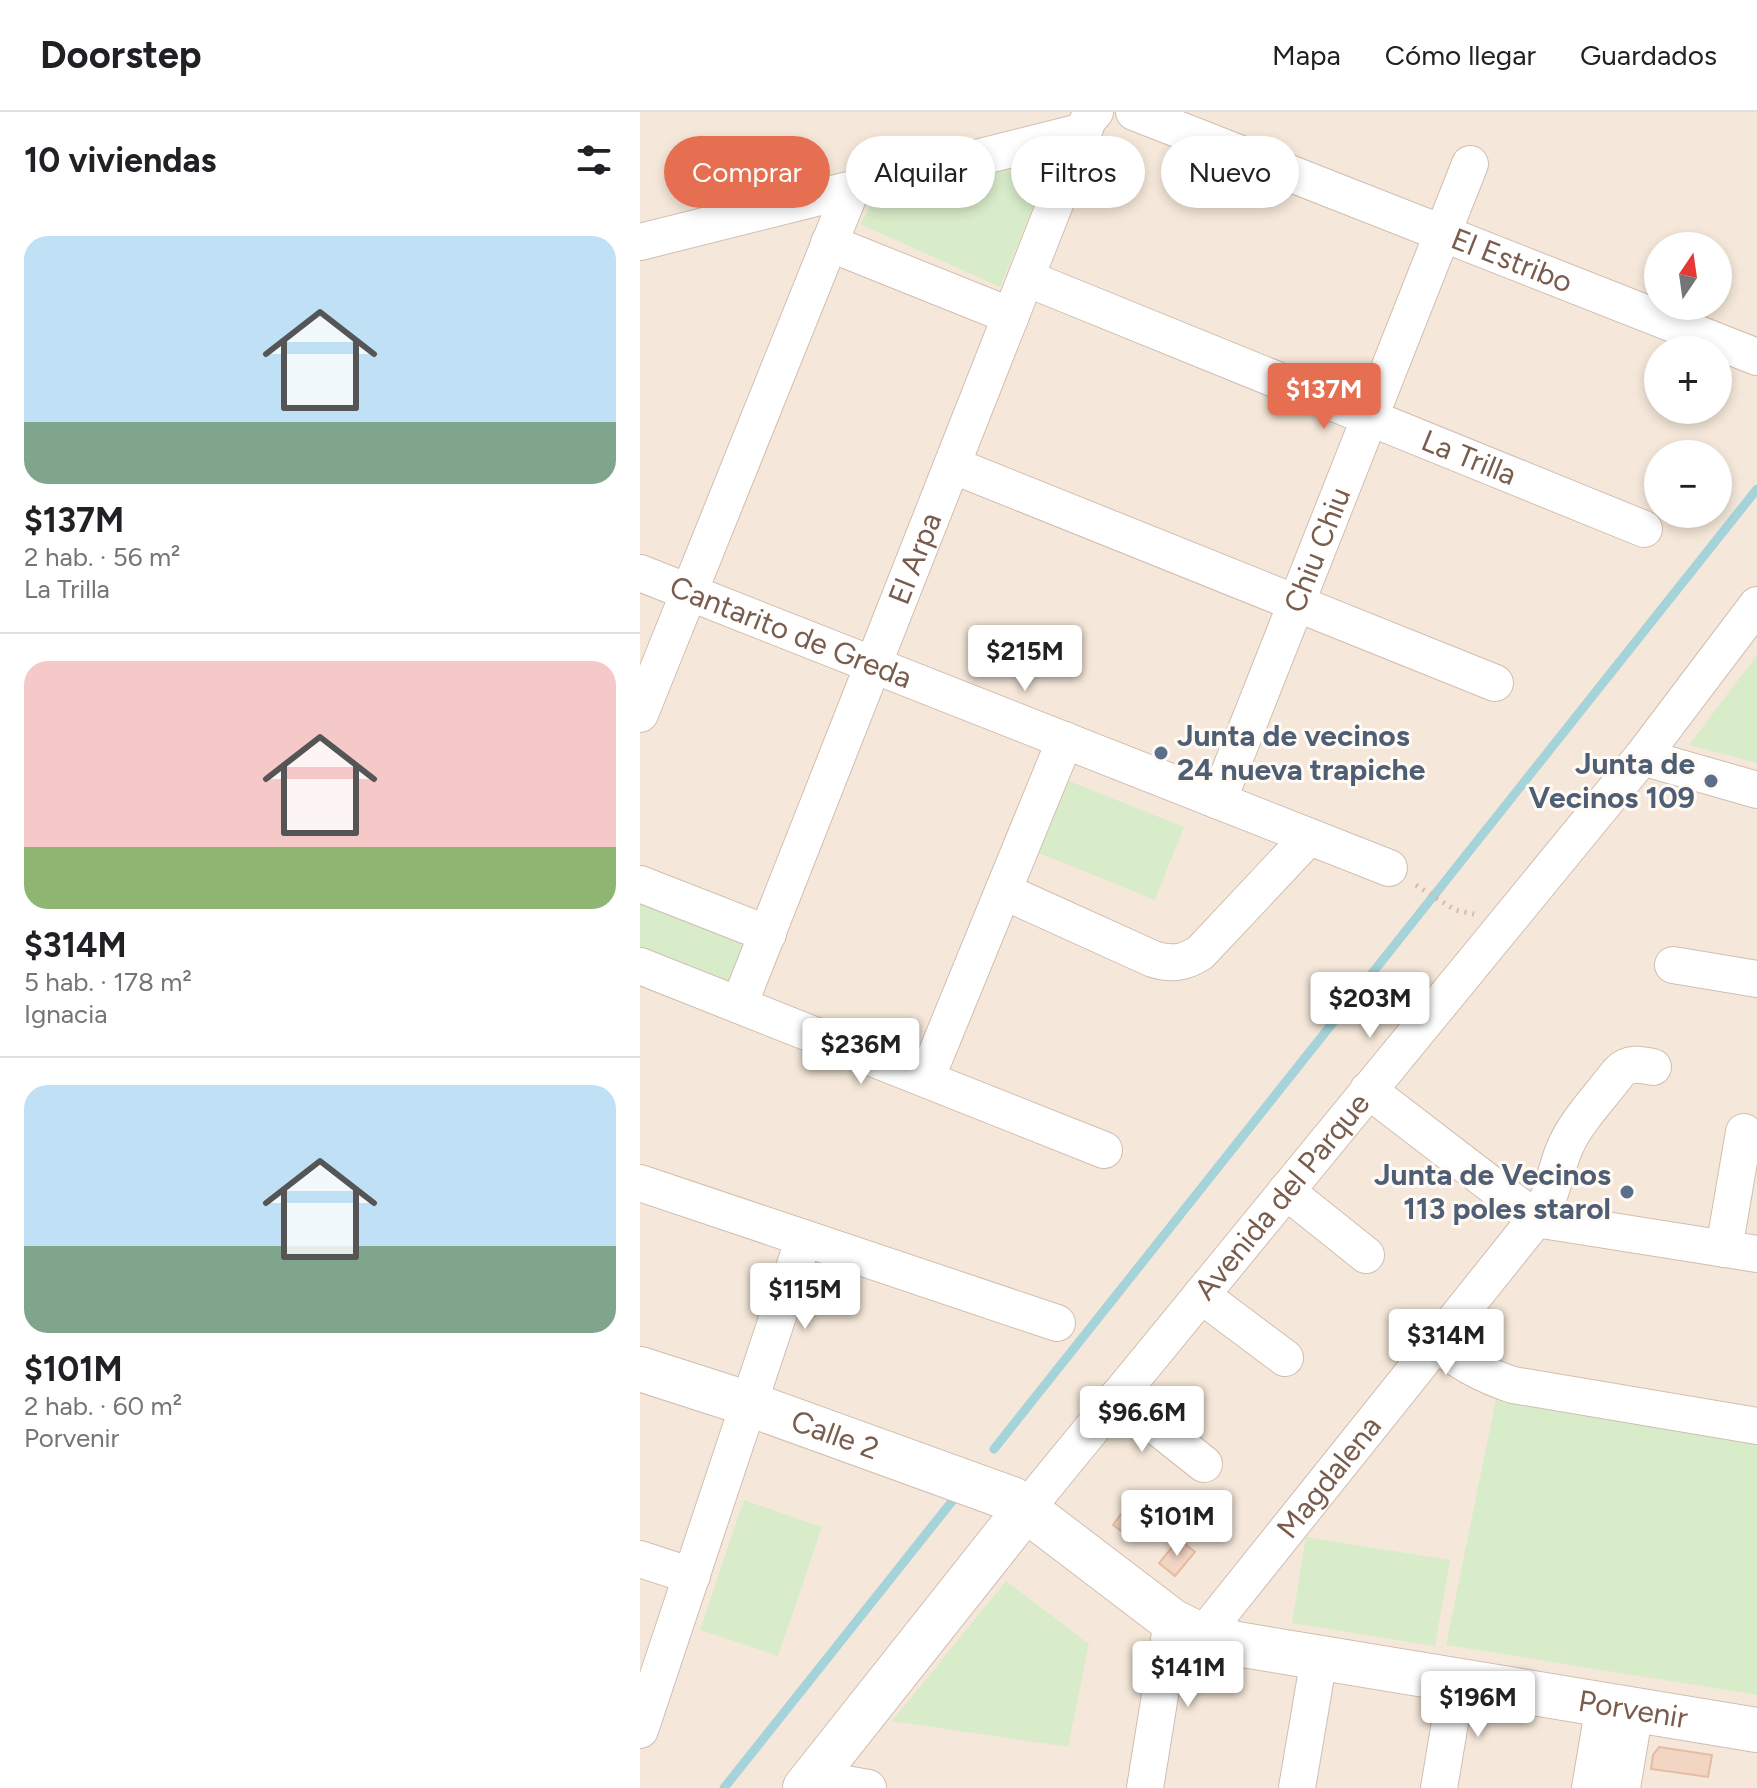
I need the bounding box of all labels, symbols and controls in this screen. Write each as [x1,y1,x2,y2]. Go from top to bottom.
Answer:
text: Doorstep [40,32,202,78]
text: Mapa [1272,38,1341,72]
text: Cómo llegar [1385,38,1536,72]
text: Guardados [1580,38,1717,72]
chip: Comprar [664,136,830,208]
chip: Alquilar [846,136,995,208]
chip: Filtros [1011,136,1145,208]
chip: Nuevo [1161,136,1299,208]
icon: filters [572,138,616,182]
text: 10 viviendas [24,140,216,181]
street label: El Estribo [1446,220,1578,301]
north arrow [1644,232,1732,320]
map controls [1644,232,1732,528]
icon: home [248,288,392,432]
button: + [1644,336,1732,424]
pin: $137M [1268,363,1380,431]
text: $137M [1286,373,1362,405]
street label: La Trilla [1416,422,1522,493]
button: − [1644,440,1732,528]
street label: Chiu Chiu [1275,482,1358,618]
text: $137M [24,500,124,541]
street label: El Arpa [880,507,949,609]
text: 2 hab. · 56 m² [24,541,180,573]
street label: Cantarito de Greda [665,568,917,696]
text: La Trilla [24,573,110,605]
pin: $215M [969,625,1081,693]
text: $215M [986,635,1064,667]
icon: home [248,713,392,857]
place label: Junta de vecinos 24 nueva trapiche [1177,717,1426,788]
marker: Junta de vecinos 24 nueva trapiche [1152,744,1170,762]
place label: Junta de Vecinos 109 [1529,745,1695,816]
marker: Junta de Vecinos 109 [1702,772,1720,790]
text: $314M [24,925,127,966]
text: 5 hab. · 178 m² [24,966,192,998]
pin: $203M [1314,972,1426,1040]
text: $203M [1328,982,1412,1014]
text: Ignacia [24,998,107,1030]
pin: $236M [805,1018,917,1086]
text: $236M [820,1028,902,1060]
street label: Avenida del Parque [1186,1085,1377,1307]
icon: home [248,1137,392,1281]
place label: Junta de Vecinos 113 poles starol [1374,1156,1611,1227]
marker: Junta de Vecinos 113 poles starol [1618,1183,1636,1201]
pin: $115M [749,1263,861,1331]
text: $115M [768,1273,842,1305]
pin: $314M [1390,1309,1502,1377]
text: $314M [1407,1319,1485,1351]
text: $101M [24,1349,123,1390]
pin: $96.6M [1077,1386,1207,1454]
text: 2 hab. · 60 m² [24,1390,182,1422]
text: $96.6M [1098,1396,1186,1428]
street label: Calle 2 [786,1402,884,1467]
street label: Magdalena [1269,1408,1389,1546]
text: Porvenir [24,1422,119,1454]
pin: $101M [1121,1490,1233,1558]
text: $101M [1139,1500,1215,1532]
pin: $141M [1132,1641,1244,1709]
text: $141M [1150,1651,1226,1683]
pin: $196M [1422,1671,1534,1739]
text: $196M [1439,1681,1517,1713]
street label: Porvenir [1576,1682,1690,1736]

